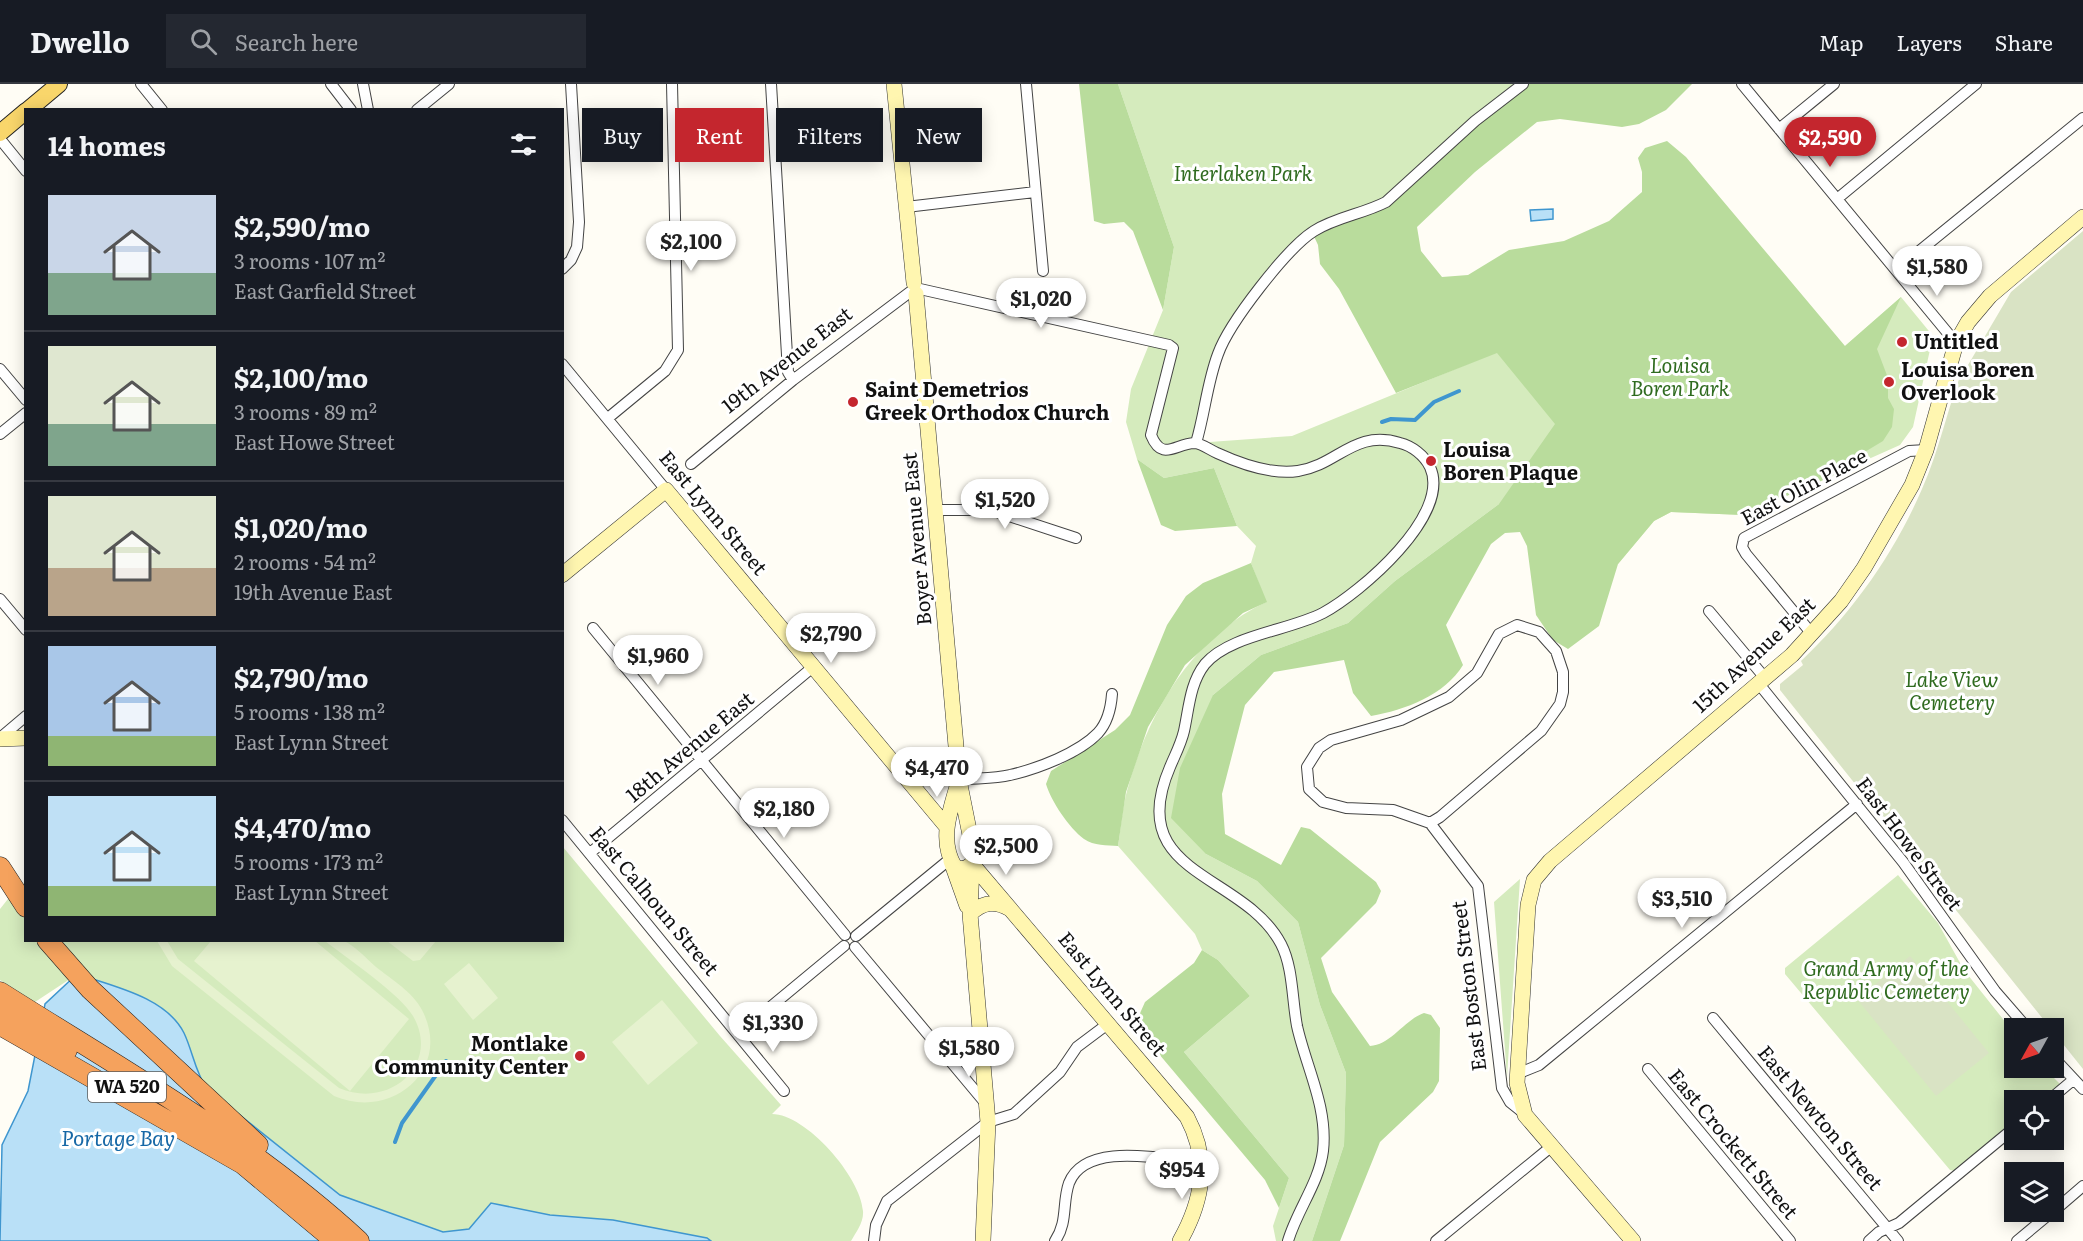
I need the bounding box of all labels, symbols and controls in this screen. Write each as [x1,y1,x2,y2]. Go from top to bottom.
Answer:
search box [166,14,586,68]
text: Dwello [30,20,130,62]
icon: search [187,25,220,58]
text: Search here [235,25,358,58]
text: Map [1819,26,1864,57]
text: Layers [1897,26,1962,57]
text: Share [1995,26,2053,57]
chip: Buy [582,108,663,162]
chip: Rent [675,108,764,162]
chip: Filters [776,108,883,162]
chip: New [895,108,982,162]
pin: $2,590 [1781,117,1879,168]
text: $2,590 [1798,121,1862,151]
text: 14 homes [48,125,166,164]
icon: filters [507,128,540,161]
park label: Interlaken Park [1173,157,1313,187]
text: $2,590/mo [234,206,370,245]
icon: home [96,219,168,291]
pin: $2,100 [642,221,740,272]
text: $2,100 [660,225,722,255]
text: 3 rooms · 107 m² [234,245,385,275]
pin: $1,580 [1888,246,1986,297]
text: $1,580 [1906,250,1968,280]
text: East Garfield Street [234,275,416,305]
pin: $1,020 [992,278,1090,329]
text: $1,020 [1010,282,1072,312]
street label: 19th Avenue East [714,298,857,419]
place label: Untitled [1914,325,1999,355]
marker: Untitled [1895,335,1909,349]
park label: Louisa Boren Park [1630,349,1730,402]
place label: Louisa Boren Overlook [1901,353,2034,406]
text: $2,100/mo [234,357,368,396]
icon: home [96,370,168,442]
place label: Saint Demetrios Greek Orthodox Church [865,373,1110,426]
marker: Louisa Boren Overlook [1882,375,1896,389]
marker: Saint Demetrios Greek Orthodox Church [846,395,860,409]
text: 3 rooms · 89 m² [234,396,377,426]
text: East Howe Street [234,426,395,456]
place label: Louisa Boren Plaque [1443,433,1578,486]
street label: East Olin Place [1734,439,1872,531]
street label: East Lynn Street [653,443,776,581]
street label: Boyer Avenue East [892,451,938,627]
marker: Louisa Boren Plaque [1424,454,1438,468]
pin: $1,520 [956,479,1054,530]
text: $1,520 [975,483,1035,513]
text: $1,020/mo [234,507,368,546]
icon: home [96,520,168,592]
text: 2 rooms · 54 m² [234,546,376,576]
text: 19th Avenue East [234,576,392,606]
street label: 15th Avenue East [1685,589,1821,718]
pin: $2,790 [782,613,880,664]
text: $2,790 [800,617,862,647]
pin: $1,960 [609,635,707,686]
text: $1,960 [627,639,689,669]
text: $2,790/mo [234,657,369,696]
park label: Lake View Cemetery [1905,663,1999,716]
icon: home [96,670,168,742]
street label: 18th Avenue East [618,683,759,808]
text: 5 rooms · 138 m² [234,696,385,726]
text: East Lynn Street [234,726,389,756]
pin: $4,470 [888,747,986,798]
text: $4,470 [905,751,969,781]
street label: East Howe Street [1850,770,1971,916]
pin: $2,180 [735,788,833,839]
text: $2,180 [753,792,815,822]
text: $4,470/mo [234,807,371,846]
street label: East Calhoun Street [584,818,727,981]
icon: home [96,820,168,892]
pin: $2,500 [957,825,1055,876]
text: $2,500 [974,829,1038,859]
text: 5 rooms · 173 m² [234,846,383,876]
text: East Lynn Street [234,876,389,906]
pin: $3,510 [1633,878,1731,929]
text: $3,510 [1651,882,1713,912]
street label: East Boston Street [1442,899,1492,1073]
street label: East Lynn Street [1052,924,1175,1062]
park label: Grand Army of the Republic Cemetery [1802,952,1970,1005]
pin: $1,330 [724,1002,822,1053]
text: $1,330 [743,1006,803,1036]
north arrow [2004,1018,2064,1078]
map controls [2004,1018,2064,1222]
place label: Montlake Community Center [374,1027,568,1080]
pin: $1,580 [920,1027,1018,1078]
text: $1,580 [938,1031,1000,1061]
street label: East Newton Street [1752,1038,1891,1196]
marker: Montlake Community Center [573,1049,587,1063]
street label: East Crockett Street [1662,1061,1807,1225]
road number: WA 520 [88,1072,166,1102]
button: locate [2004,1090,2064,1150]
water label: Portage Bay [61,1121,175,1152]
pin: $954 [1146,1149,1218,1200]
text: $954 [1159,1153,1205,1183]
button: layers [2004,1162,2064,1222]

